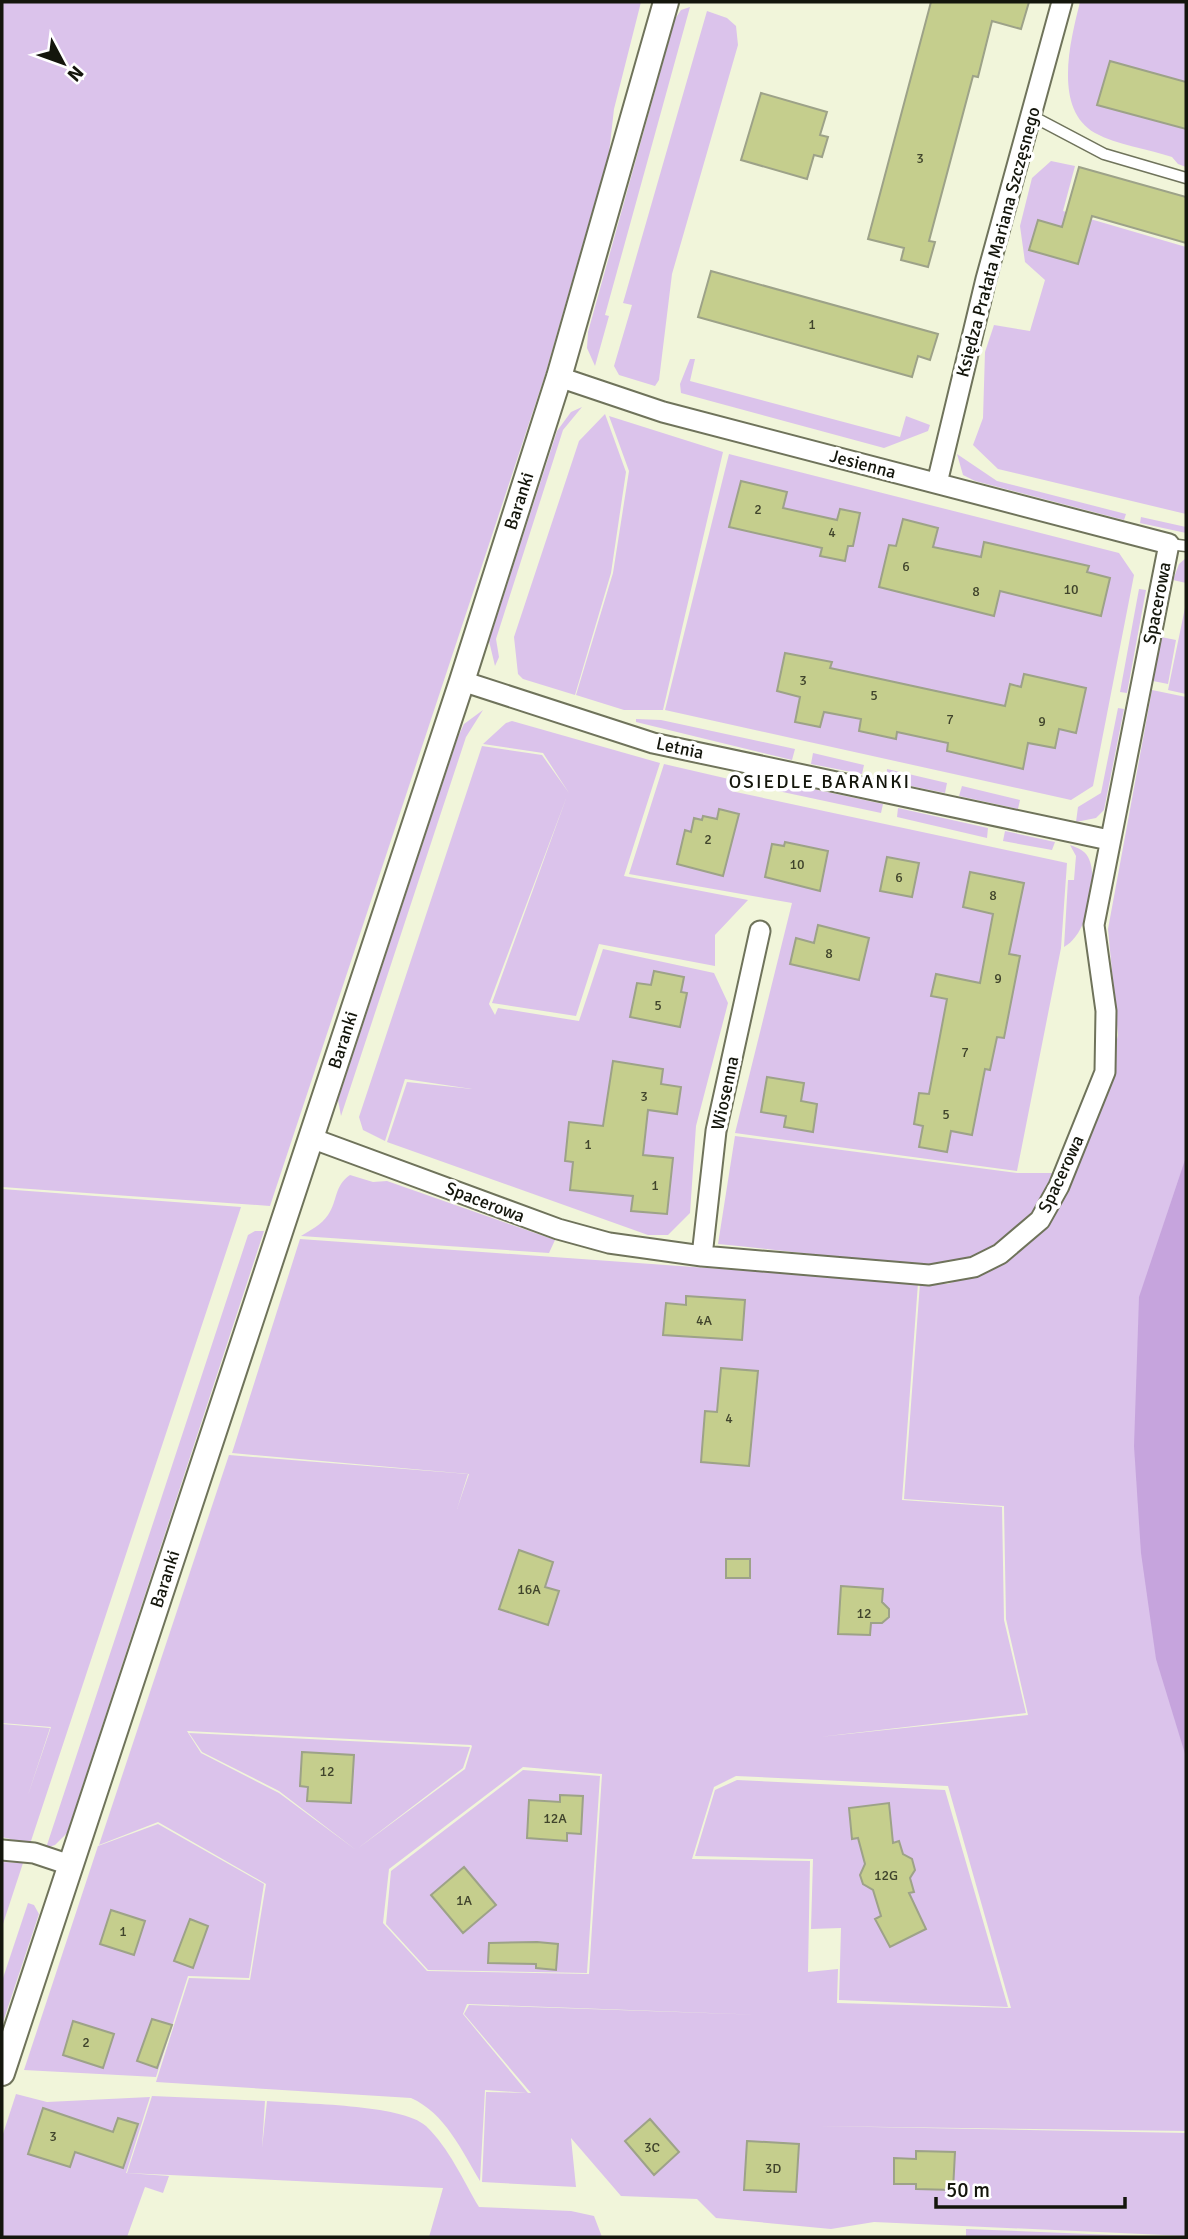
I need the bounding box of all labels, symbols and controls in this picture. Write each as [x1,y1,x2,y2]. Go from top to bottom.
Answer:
north arrow [28,28,98,98]
text: N [62,61,88,86]
street label: Księdza Prałata Mariana Szczęsnego [951,104,1045,380]
house number: 3 [916,150,924,167]
house number: 1 [808,316,816,333]
street label: Jesienna [827,445,899,483]
street label: Baranki [499,469,539,533]
house number: 2 [754,501,762,518]
house number: 4 [828,524,836,541]
house number: 6 [902,558,910,575]
street label: Spacerowa [1138,560,1176,646]
house number: 10 [1063,581,1079,598]
house number: 8 [972,583,980,600]
house number: 3 [799,672,807,689]
house number: 5 [870,687,878,704]
house number: 7 [946,711,954,728]
house number: 9 [1038,713,1046,730]
street label: Letnia [654,732,706,764]
district label: OSIEDLE BARANKI [729,770,911,794]
house number: 2 [704,831,712,848]
house number: 10 [789,856,805,873]
house number: 6 [895,869,903,886]
house number: 8 [989,887,997,904]
house number: 8 [825,945,833,962]
house number: 9 [994,970,1002,987]
house number: 5 [654,997,662,1014]
street label: Baranki [323,1008,363,1072]
house number: 7 [961,1044,969,1061]
street label: Wiosenna [706,1054,744,1132]
house number: 3 [640,1088,648,1105]
house number: 5 [942,1106,950,1123]
street label: Spacerowa [1033,1132,1089,1216]
house number: 1 [584,1136,592,1153]
street label: Spacerowa [442,1177,528,1227]
house number: 1 [651,1177,659,1194]
house number: 4A [696,1312,712,1329]
house number: 4 [725,1410,733,1427]
street label: Baranki [145,1547,185,1611]
house number: 16A [517,1581,541,1598]
house number: 12 [856,1605,872,1622]
house number: 12 [319,1763,335,1780]
house number: 12A [543,1810,567,1827]
house number: 12G [874,1867,898,1884]
house number: 1A [456,1892,472,1909]
house number: 1 [119,1923,127,1940]
house number: 2 [82,2034,90,2051]
house number: 3 [49,2128,57,2145]
house number: 3C [644,2139,660,2156]
house number: 3D [765,2160,781,2177]
scale bar [936,2166,1125,2210]
text: 50 m [946,2177,990,2203]

